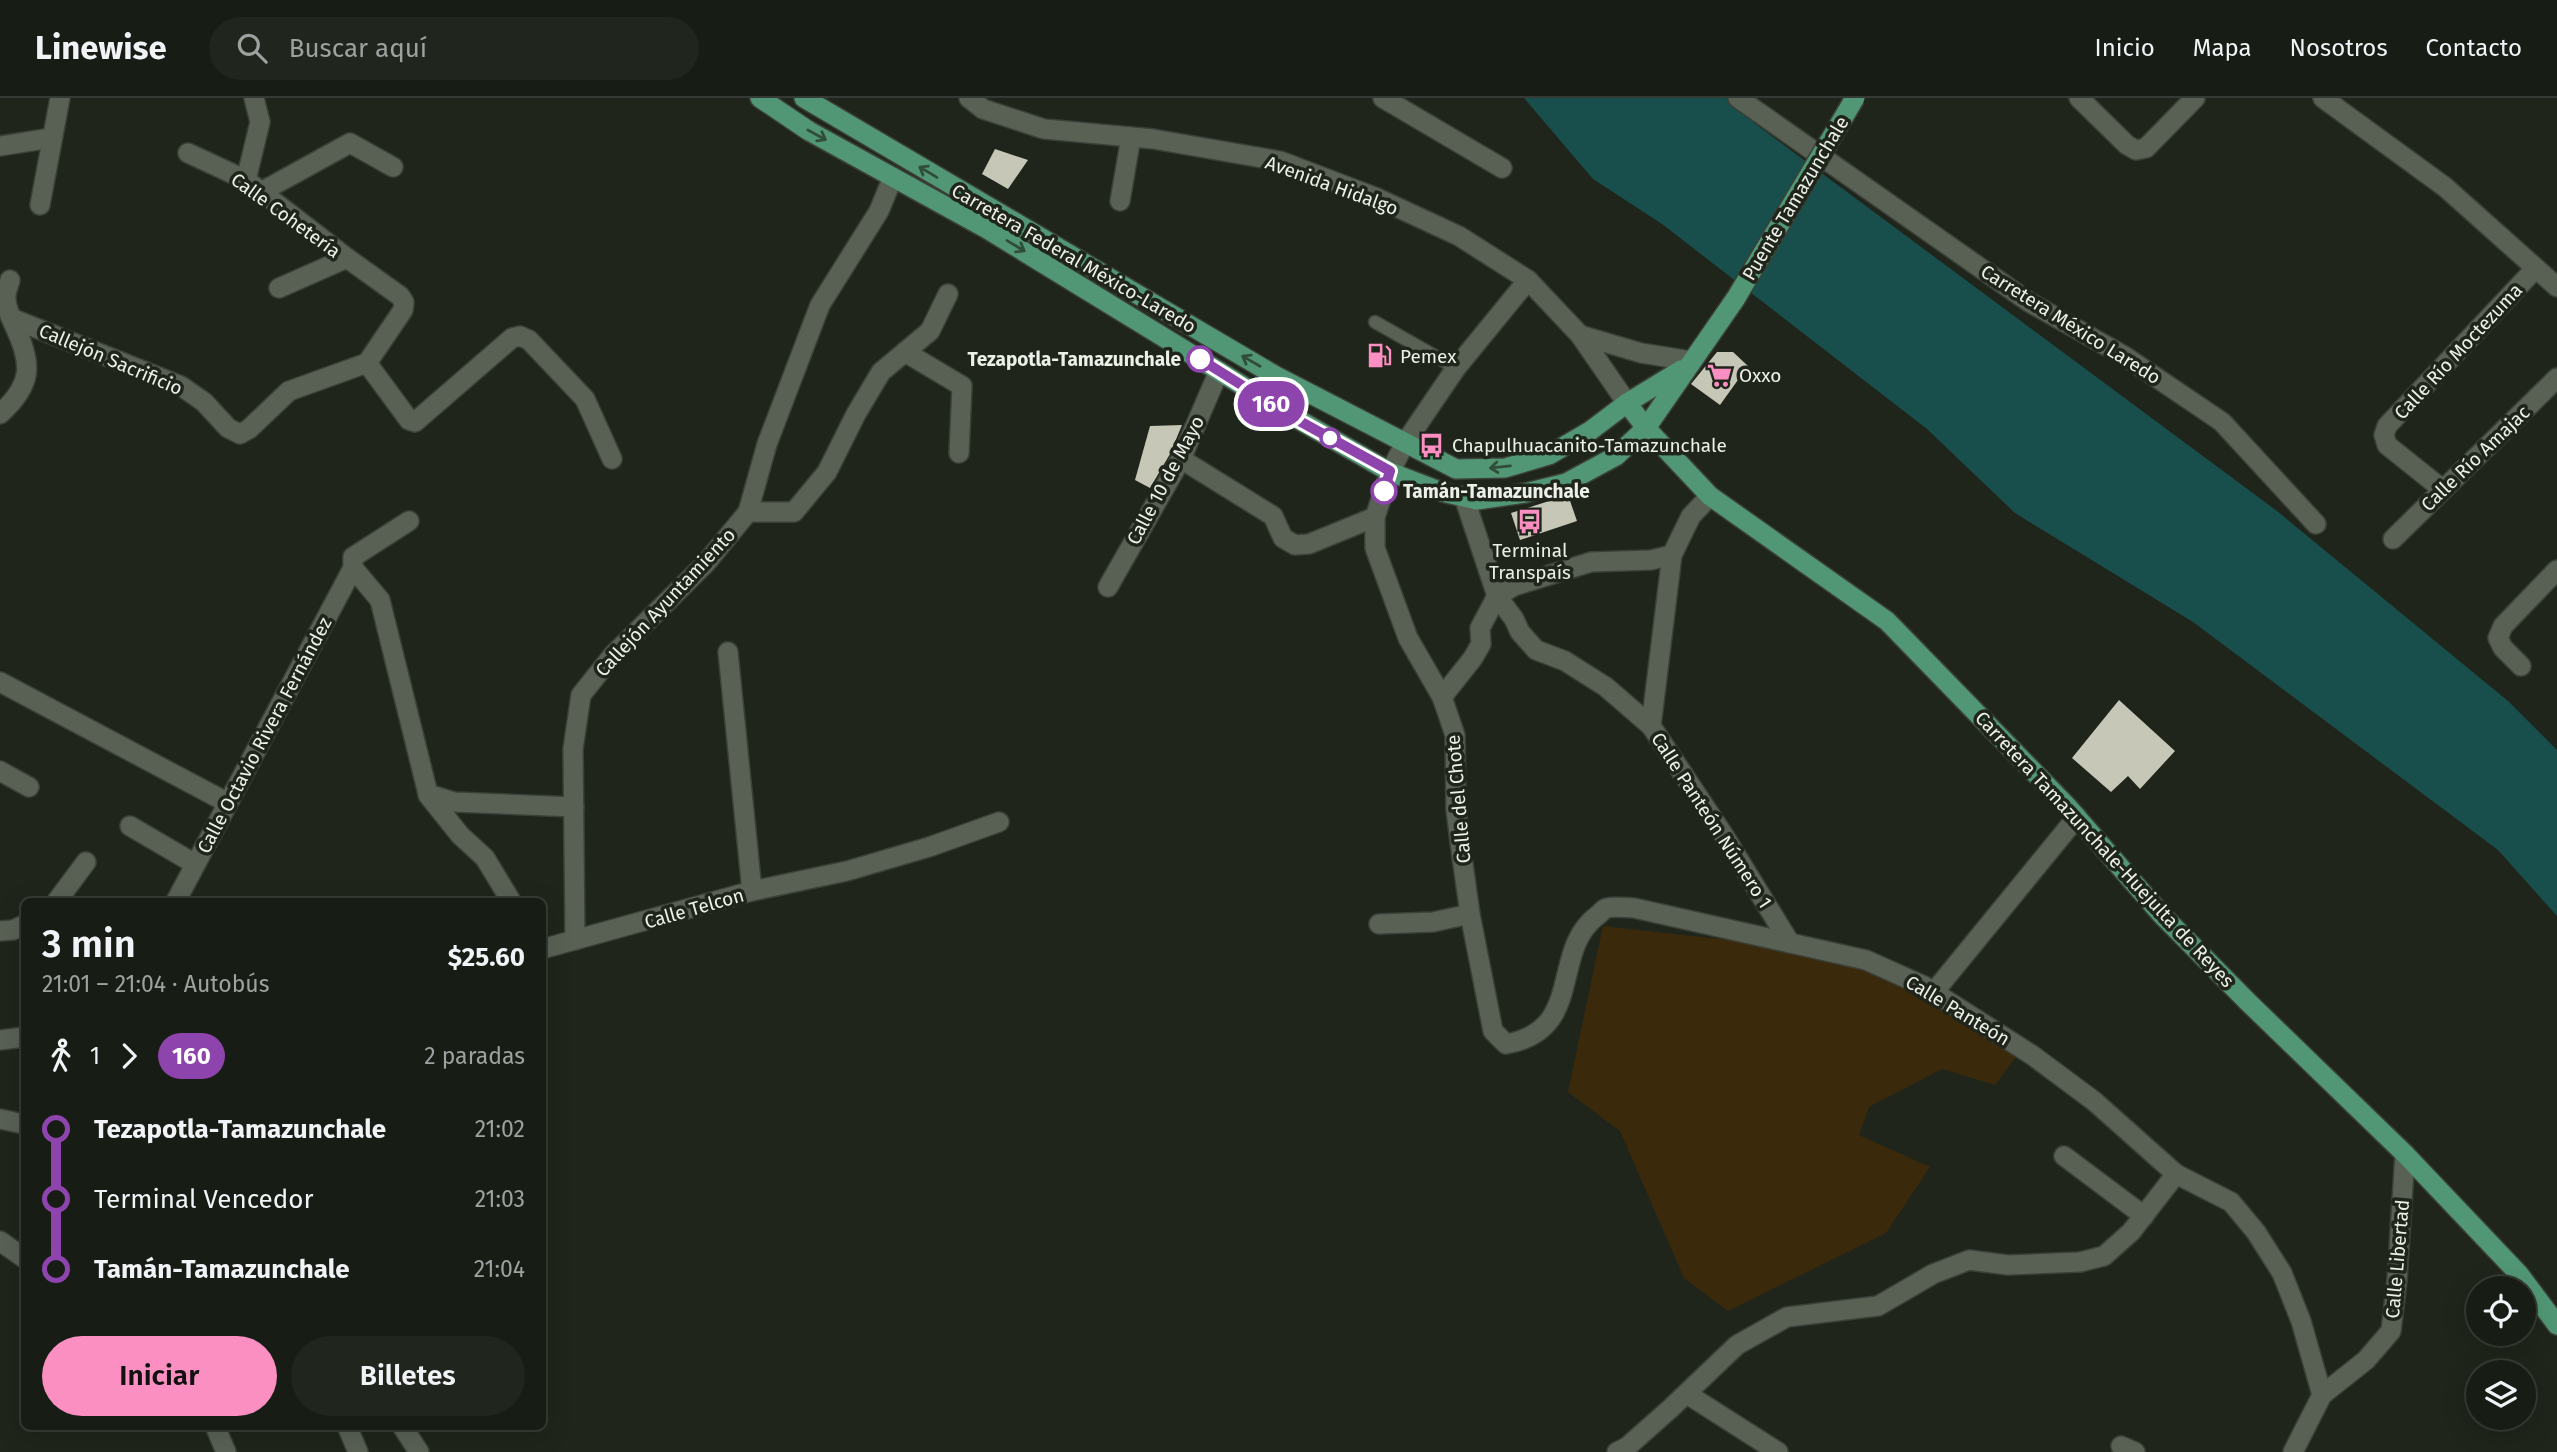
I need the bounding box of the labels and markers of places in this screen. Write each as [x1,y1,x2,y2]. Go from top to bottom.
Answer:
fuel station icon: Pemex [1366,342,1394,370]
place label: Pemex [1400,345,1457,368]
marker: Tezapotla-Tamazunchale [1187,346,1213,372]
place label: Tezapotla-Tamazunchale [968,348,1181,371]
supermarket icon: Oxxo [1705,361,1733,389]
place label: Oxxo [1739,364,1781,387]
unlabelled marker [1320,428,1340,448]
bus stop icon: Chapulhuacanito-Tamazunchale [1418,431,1446,459]
place label: Chapulhuacanito-Tamazunchale [1452,434,1727,457]
marker: Tamán-Tamazunchale [1371,478,1397,504]
place label: Tamán-Tamazunchale [1403,480,1590,503]
bus stop icon: Terminal Transpaís [1516,508,1544,536]
place label: Terminal Transpaís [1489,539,1571,584]

